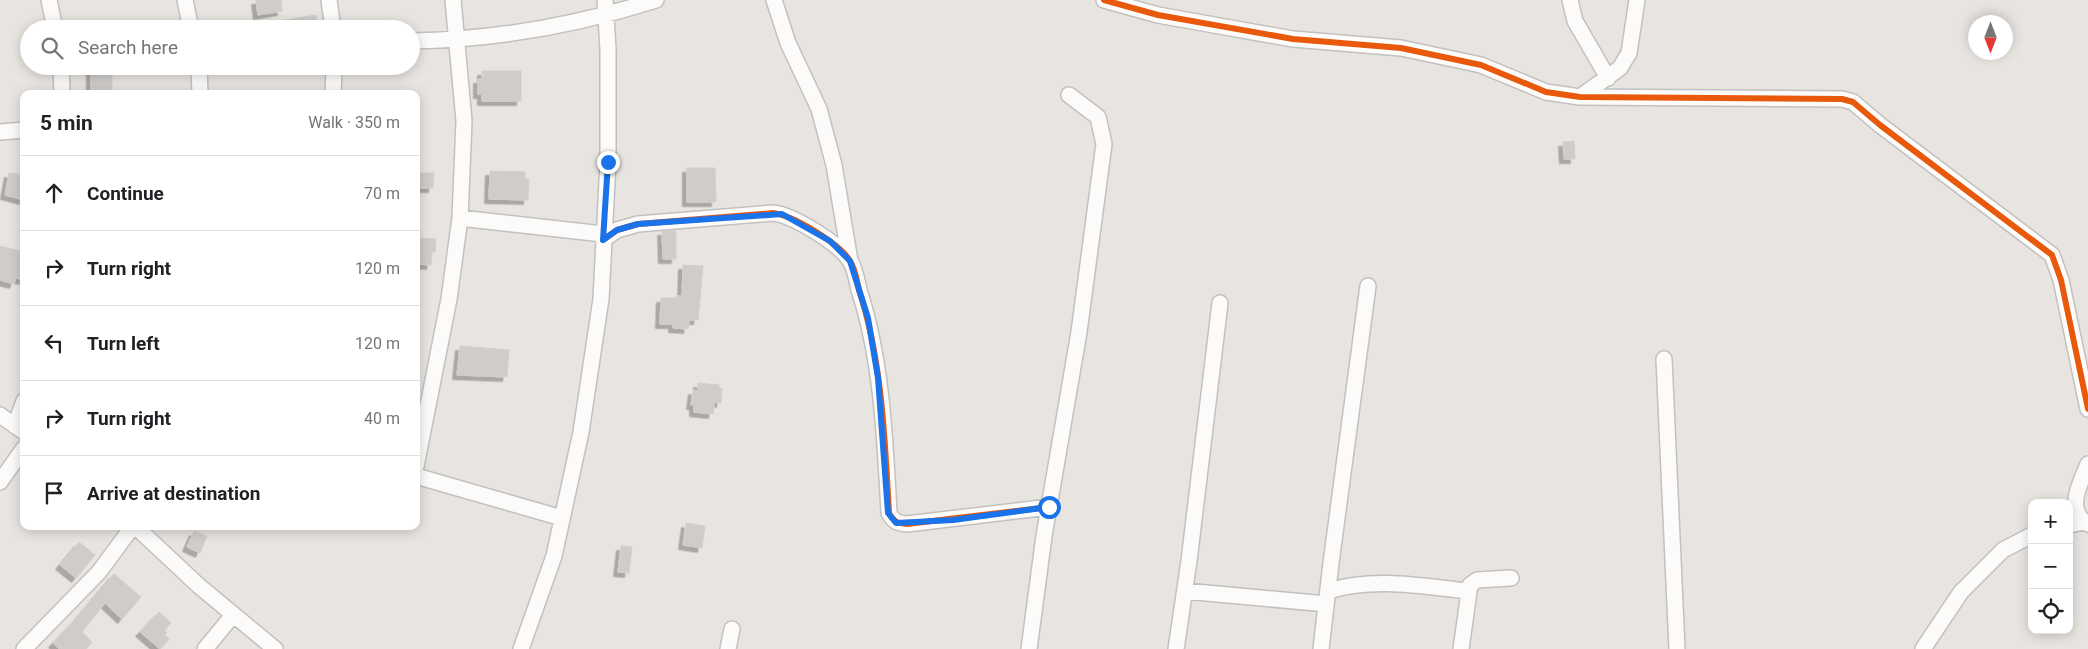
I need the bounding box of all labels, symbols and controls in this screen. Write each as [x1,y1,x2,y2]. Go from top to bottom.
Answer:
north arrow [1968,15,2013,60]
search box [20,20,420,75]
icon: search [38,34,66,62]
text: Search here [78,36,178,59]
text: 5 min [40,111,93,135]
text: Walk · 350 m [308,113,400,132]
route end [597,151,620,174]
icon: ahead [40,179,68,207]
text: Continue [87,182,164,205]
text: 70 m [364,184,400,203]
icon: right [40,254,68,282]
text: Turn right [87,257,171,280]
text: 120 m [355,259,400,278]
icon: left [40,329,68,357]
text: Turn left [87,332,160,355]
text: 120 m [355,334,400,353]
icon: right [40,404,68,432]
text: Turn right [87,407,171,430]
text: 40 m [364,409,400,428]
icon: arrive [40,479,68,507]
text: Arrive at destination [87,482,260,505]
route start [1038,496,1061,519]
map controls [2028,499,2073,634]
button: + [2028,499,2073,544]
button: − [2028,544,2073,589]
button: locate [2028,589,2073,634]

